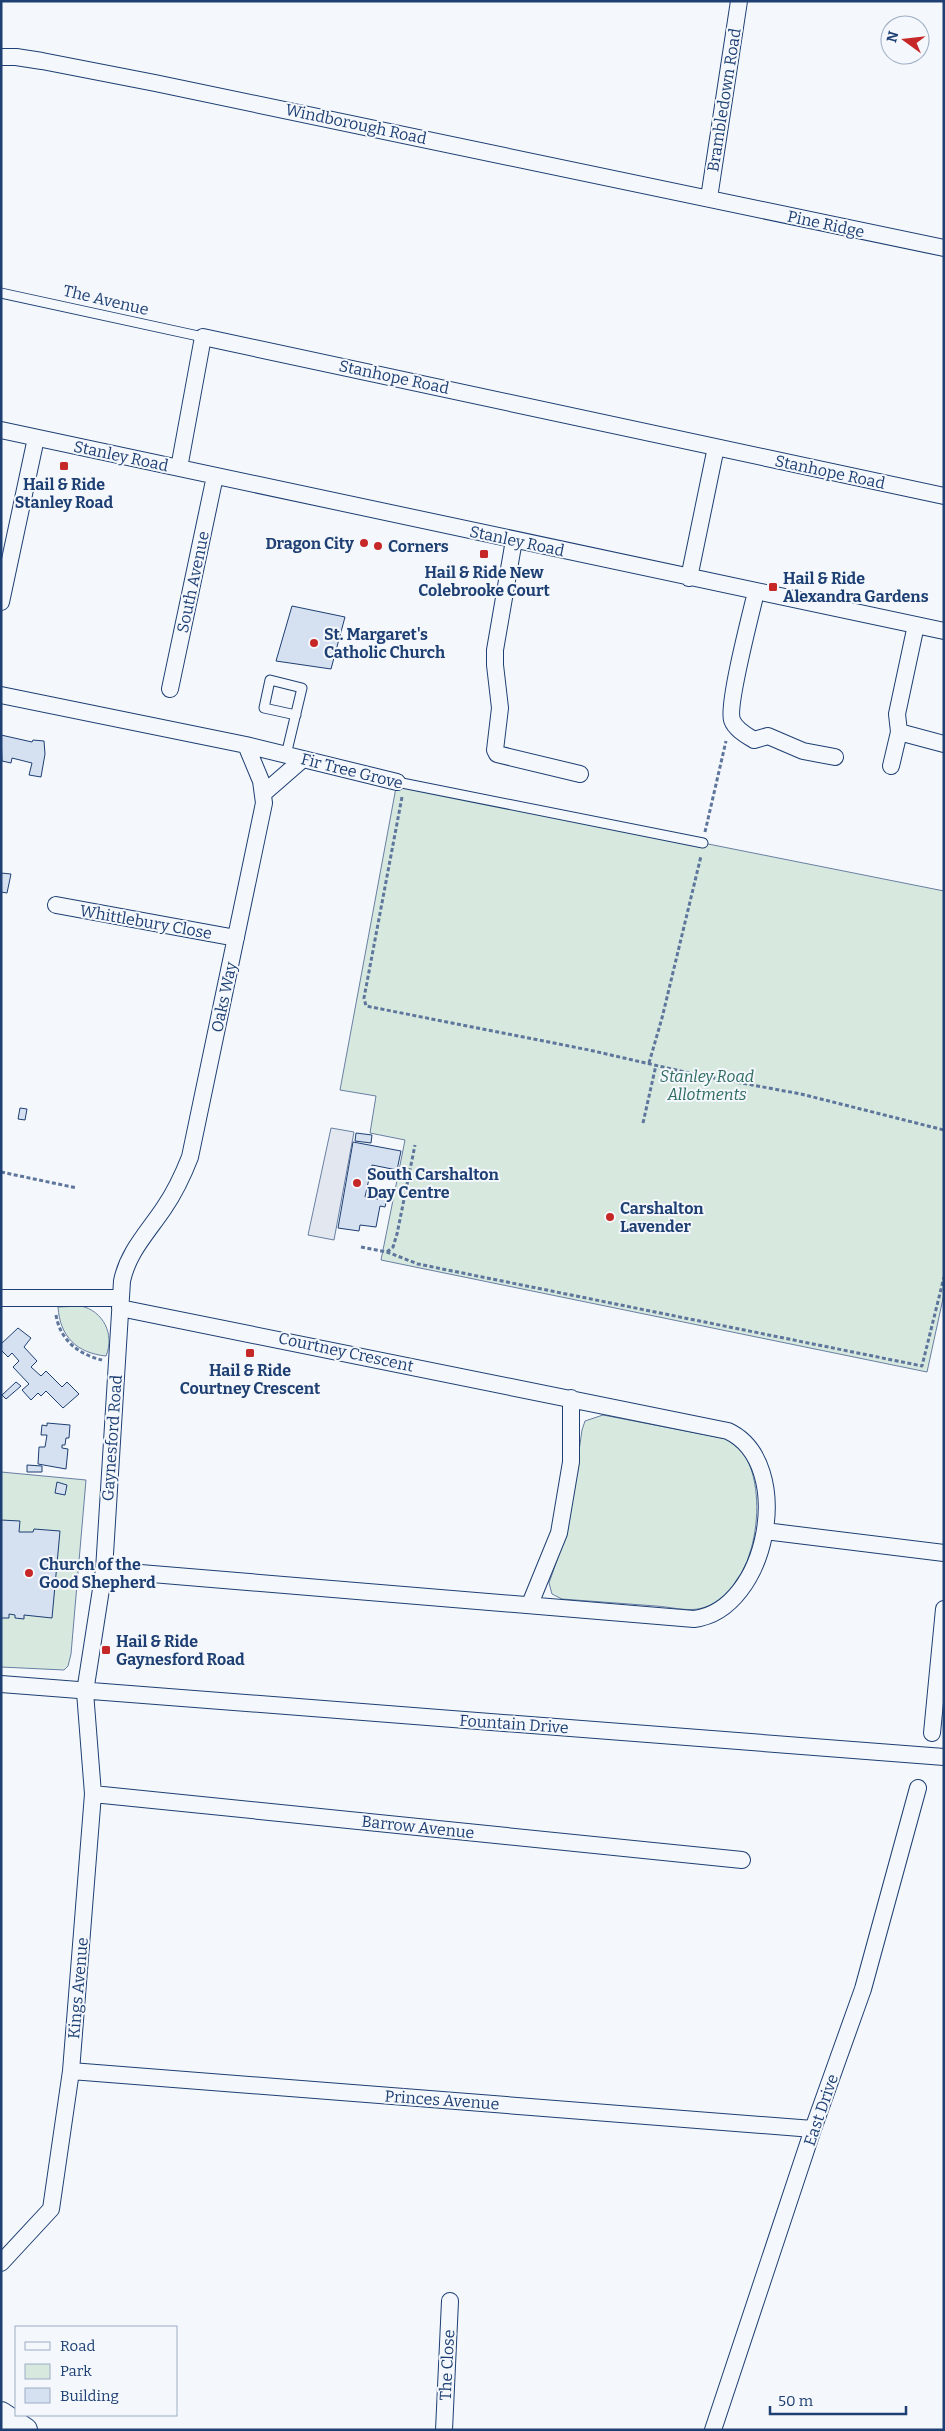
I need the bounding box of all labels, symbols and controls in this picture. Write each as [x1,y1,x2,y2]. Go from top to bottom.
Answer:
north arrow [880,15,930,65]
street label: Brambledown Road [703,26,745,173]
text: N [883,29,903,44]
street label: Windborough Road [284,100,429,148]
street label: Pine Ridge [786,207,866,241]
street label: The Avenue [61,281,151,319]
street label: Stanhope Road [337,356,451,398]
street label: Stanley Road [72,437,171,475]
street label: Stanhope Road [773,451,887,493]
marker: Hail & Ride Stanley Road [58,460,70,472]
place label: Hail & Ride Stanley Road [15,475,114,512]
street label: Stanley Road [468,522,567,560]
street label: South Avenue [173,529,213,635]
place label: Dragon City [265,534,354,553]
marker: Dragon City [358,537,370,549]
place label: Corners [388,537,449,556]
marker: Corners [372,540,384,552]
marker: Hail & Ride New Colebrooke Court [478,548,490,560]
place label: Hail & Ride New Colebrooke Court [418,563,550,600]
place label: Hail & Ride Alexandra Gardens [783,569,929,606]
marker: Hail & Ride Alexandra Gardens [767,581,779,593]
place label: St. Margaret's Catholic Church [324,625,445,662]
marker: St. Margaret's Catholic Church [308,637,320,649]
street label: Fir Tree Grove [299,749,405,793]
street label: Whittlebury Close [78,901,214,943]
street label: Oaks Way [207,960,241,1034]
park label: Stanley Road Allotments [660,1067,754,1104]
place label: South Carshalton Day Centre [367,1165,499,1202]
marker: South Carshalton Day Centre [351,1177,363,1189]
place label: Carshalton Lavender [620,1199,704,1236]
marker: Carshalton Lavender [604,1211,616,1223]
street label: Courtney Crescent [277,1328,415,1376]
marker: Hail & Ride Courtney Crescent [244,1347,256,1359]
place label: Hail & Ride Courtney Crescent [180,1361,321,1398]
street label: Gaynesford Road [98,1374,126,1502]
place label: Church of the Good Shepherd [39,1555,156,1592]
marker: Church of the Good Shepherd [23,1567,35,1579]
place label: Hail & Ride Gaynesford Road [116,1632,245,1669]
marker: Hail & Ride Gaynesford Road [100,1644,112,1656]
street label: Fountain Drive [459,1711,569,1737]
street label: Barrow Avenue [361,1812,475,1842]
street label: Kings Avenue [64,1936,92,2040]
street label: East Drive [800,2072,842,2148]
street label: Princes Avenue [384,2087,500,2113]
legend [15,2326,178,2416]
street label: The Close [436,2329,458,2401]
text: Road [60,2337,95,2355]
text: Park [60,2362,92,2380]
scale bar [770,2384,906,2416]
text: Building [60,2387,119,2405]
text: 50 m [778,2392,814,2410]

